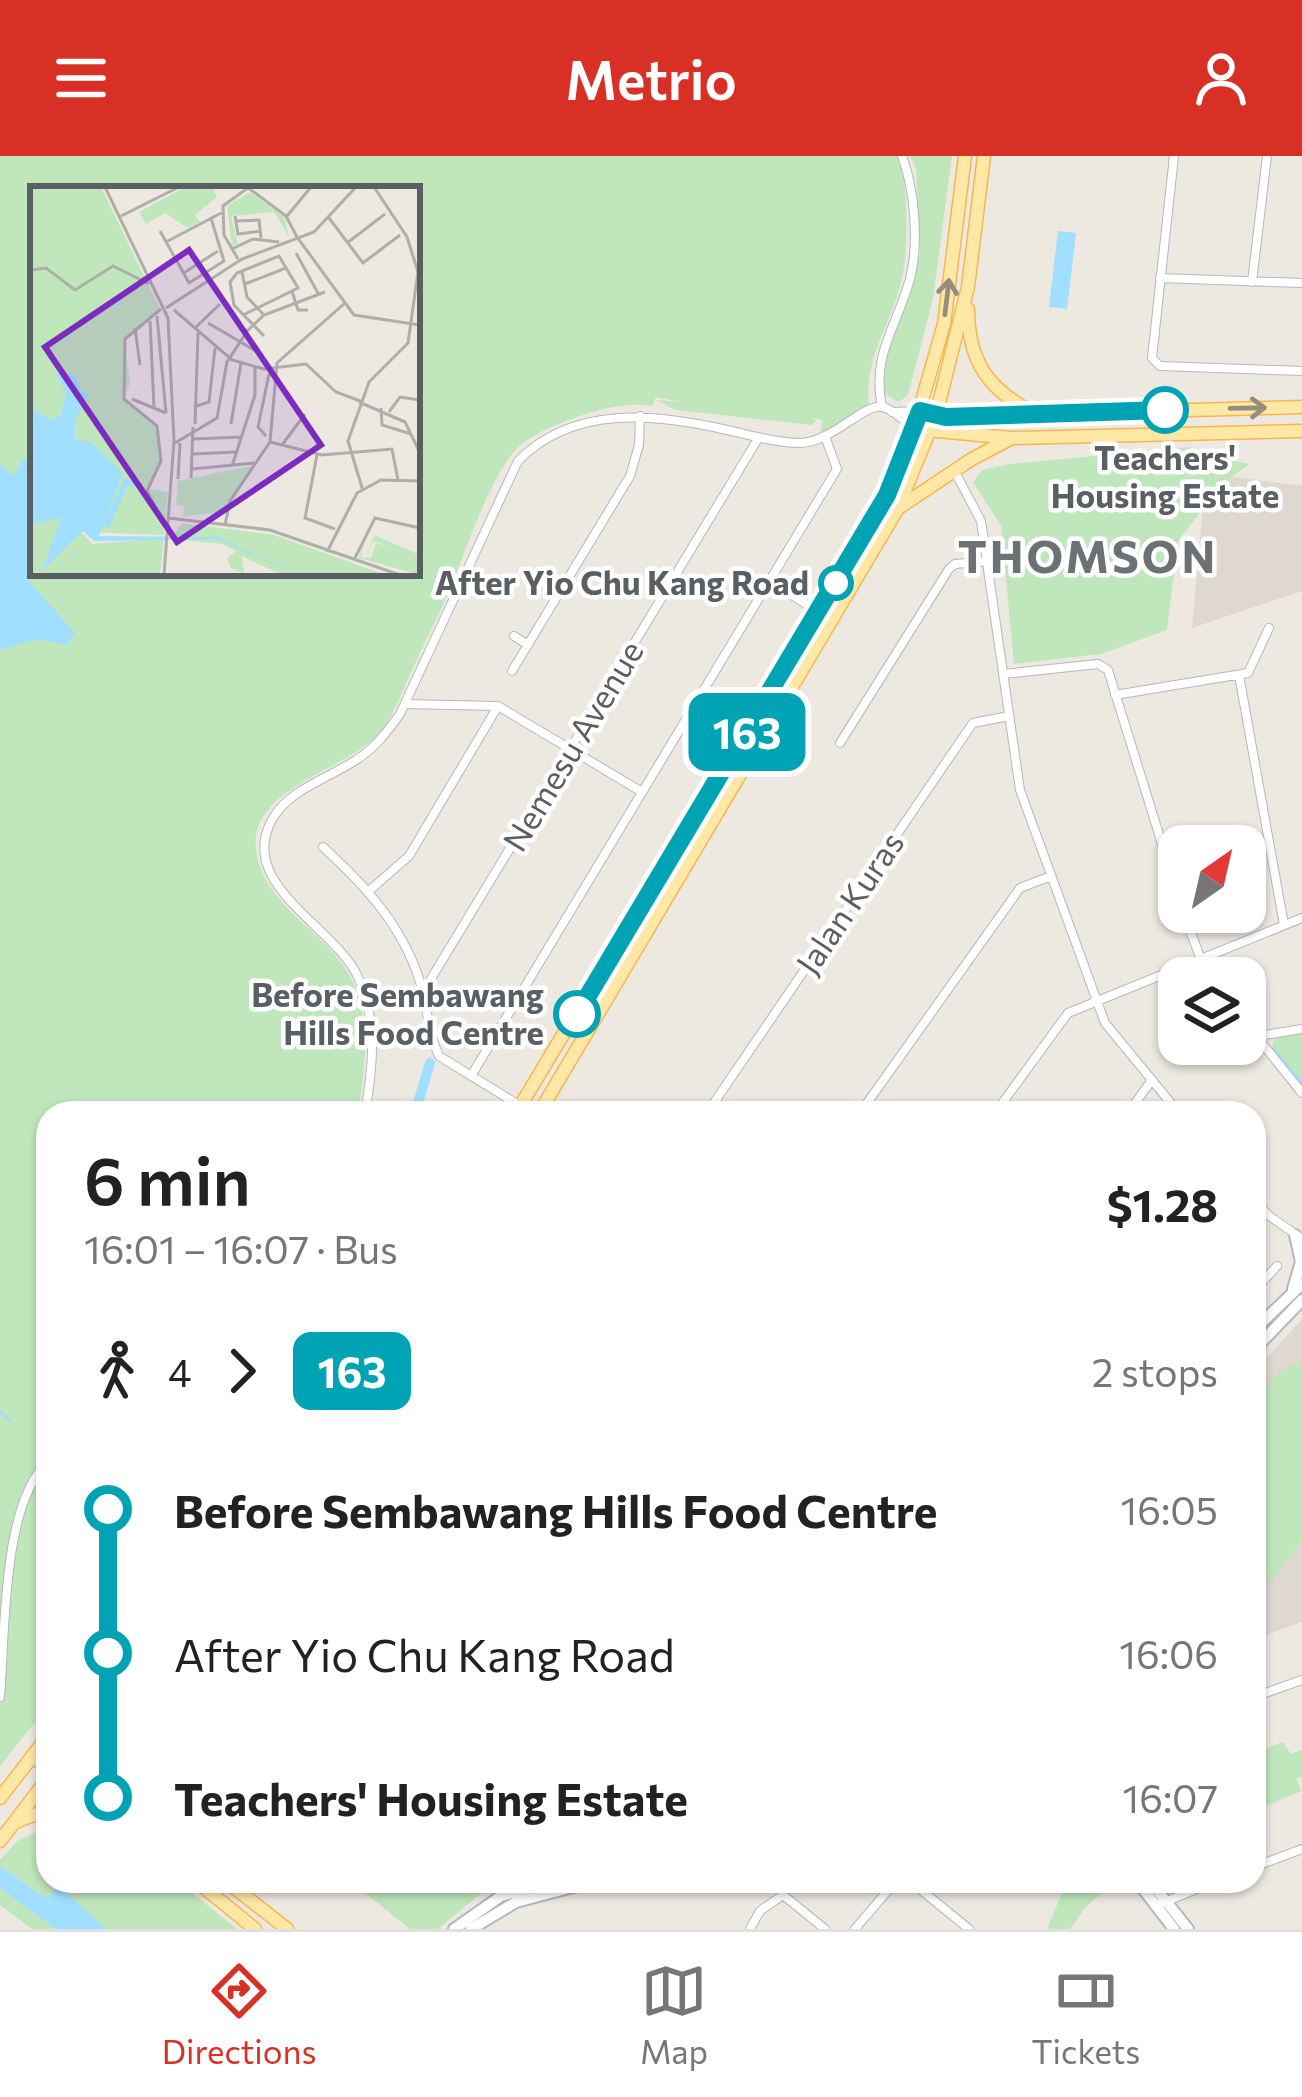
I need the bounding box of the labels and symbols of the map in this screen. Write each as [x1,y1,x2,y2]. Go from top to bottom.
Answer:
inset map [30,186,420,576]
one-way arrow [937,278,959,317]
marker: Teachers' Housing Estate [1143,388,1187,432]
one-way arrow [1228,396,1267,419]
place label: Teachers' Housing Estate [1051,436,1279,515]
district label: THOMSON [958,527,1218,582]
place label: After Yio Chu Kang Road [435,561,809,602]
marker: After Yio Chu Kang Road [820,567,852,599]
street label: Nemesu Avenue [493,633,651,858]
line badge: 163 [678,693,816,771]
street label: Jalan Kuras [786,823,911,981]
north arrow [1158,825,1266,933]
place label: Before Sembawang Hills Food Centre [251,973,544,1052]
marker: Before Sembawang Hills Food Centre [555,992,599,1036]

